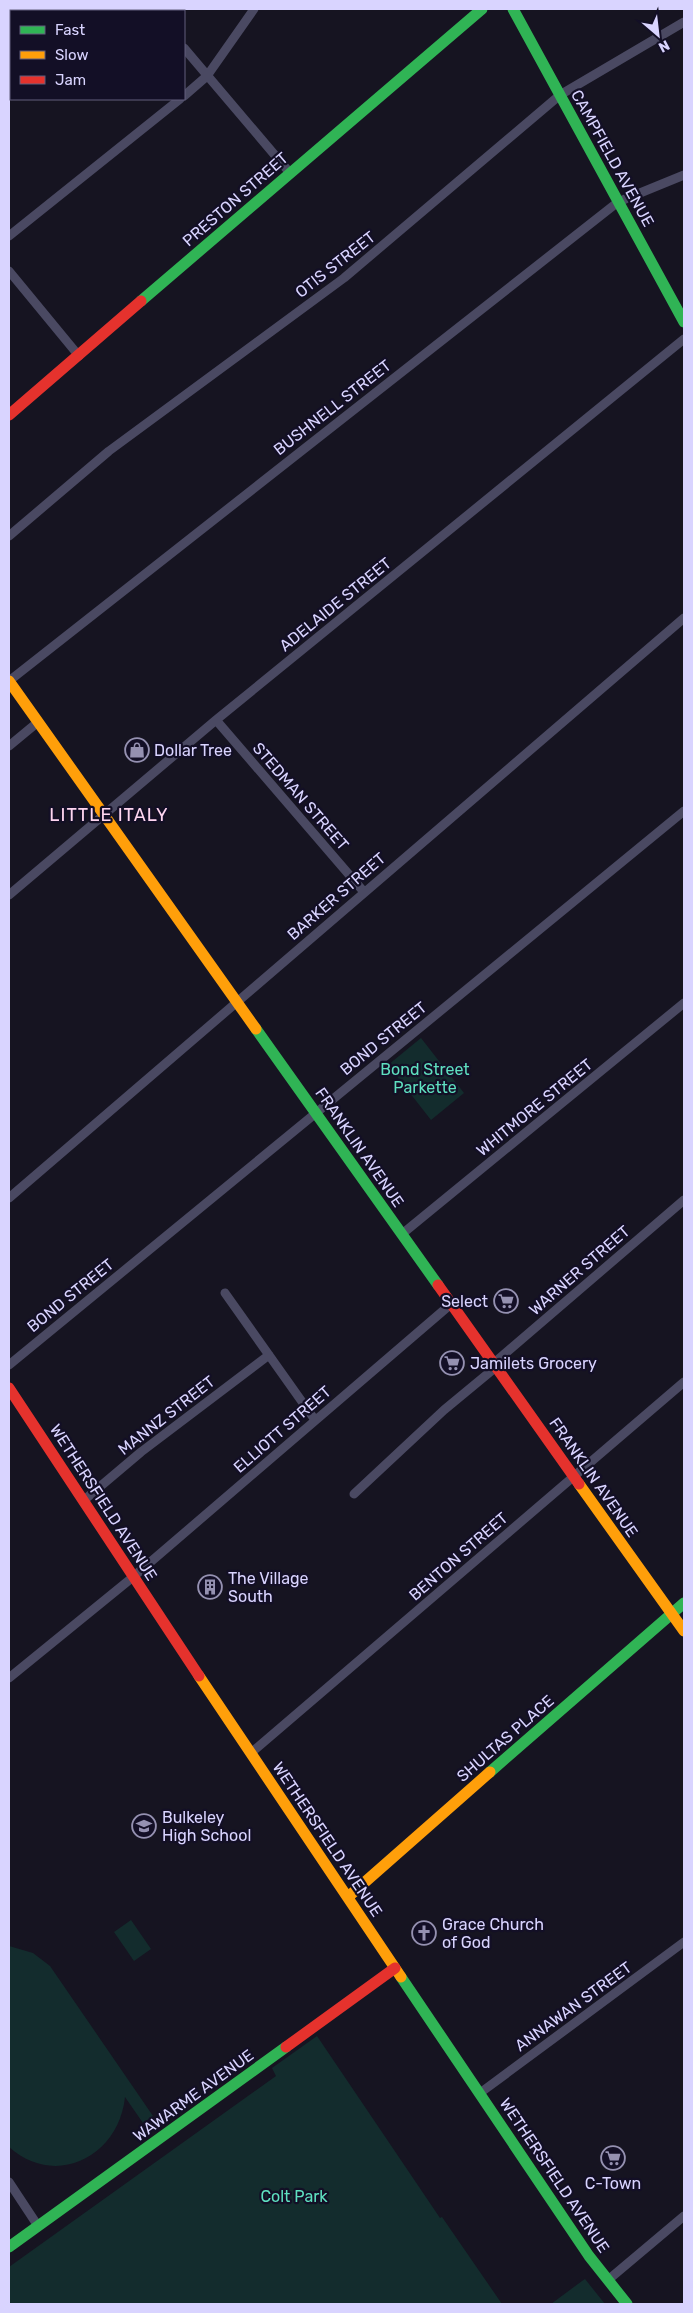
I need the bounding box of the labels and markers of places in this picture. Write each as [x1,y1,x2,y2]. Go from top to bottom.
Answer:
shop icon: Dollar Tree [124,737,150,763]
place label: Dollar Tree [154,741,232,760]
supermarket icon: Select [493,1288,519,1314]
place label: Select [441,1292,488,1311]
supermarket icon: Jamilets Grocery [439,1350,465,1376]
place label: Jamilets Grocery [470,1354,597,1373]
place label: The Village South [228,1569,309,1606]
building icon: The Village South [197,1574,223,1600]
place label: Bulkeley High School [162,1808,251,1845]
school or university icon: Bulkeley High School [131,1813,157,1839]
place label: Grace Church of God [442,1915,544,1952]
church icon: Grace Church of God [411,1920,437,1946]
supermarket icon: C-Town [600,2145,626,2171]
place label: C-Town [585,2174,641,2193]

